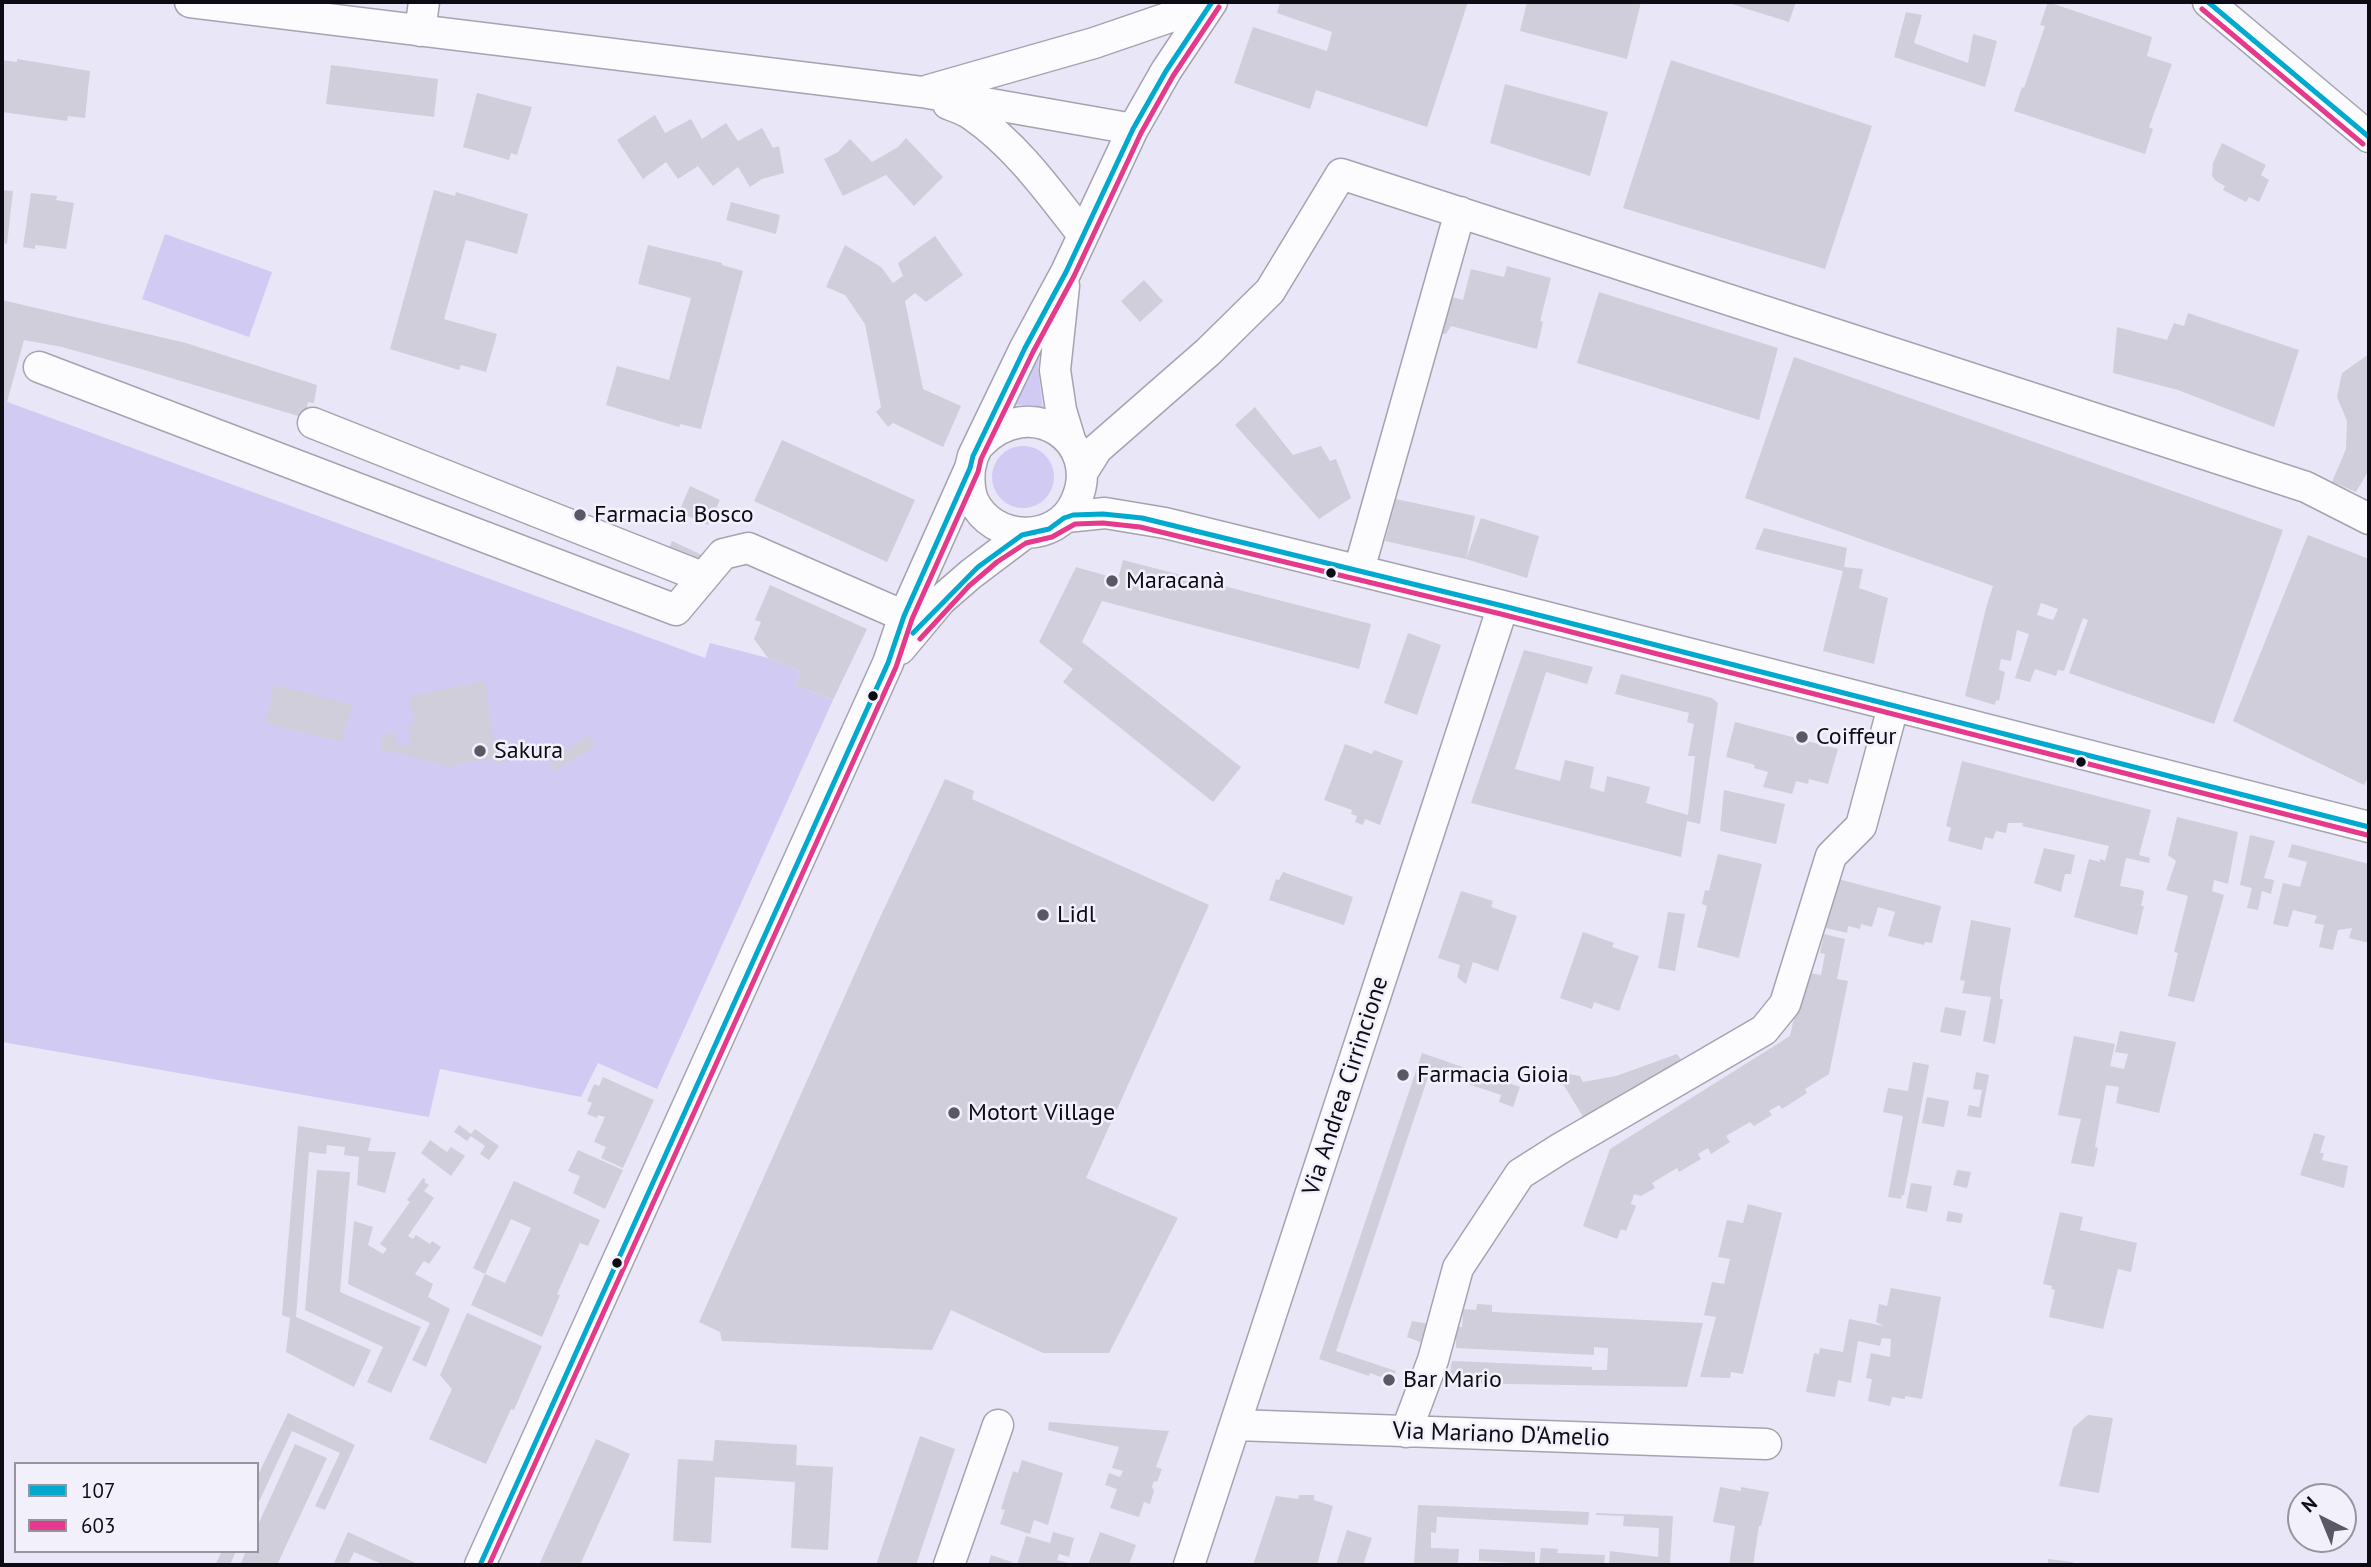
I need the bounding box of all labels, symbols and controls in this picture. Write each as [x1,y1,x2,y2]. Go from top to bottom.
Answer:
place label: Farmacia Bosco [594,501,754,529]
marker: Farmacia Bosco [572,507,588,523]
unlabelled marker [1324,566,1338,580]
place label: Maracanà [1126,567,1225,595]
marker: Maracanà [1104,573,1120,589]
unlabelled marker [866,689,880,703]
place label: Coiffeur [1816,723,1896,751]
marker: Coiffeur [1794,729,1810,745]
place label: Sakura [494,737,563,765]
marker: Sakura [472,743,488,759]
unlabelled marker [2074,755,2088,769]
place label: Lidl [1057,901,1096,929]
marker: Lidl [1035,907,1051,923]
street label: Via Andrea Cirrincione [1297,973,1395,1199]
place label: Farmacia Gioia [1417,1061,1569,1089]
marker: Farmacia Gioia [1395,1067,1411,1083]
place label: Motort Village [968,1099,1115,1127]
marker: Motort Village [946,1105,962,1121]
unlabelled marker [610,1256,624,1270]
place label: Bar Mario [1403,1366,1502,1394]
marker: Bar Mario [1381,1372,1397,1388]
street label: Via Mariano D'Amelio [1392,1417,1610,1453]
legend [14,1462,259,1553]
text: 107 [81,1477,115,1504]
north arrow [2287,1483,2357,1553]
text: N [2296,1491,2322,1517]
text: 603 [81,1512,115,1539]

